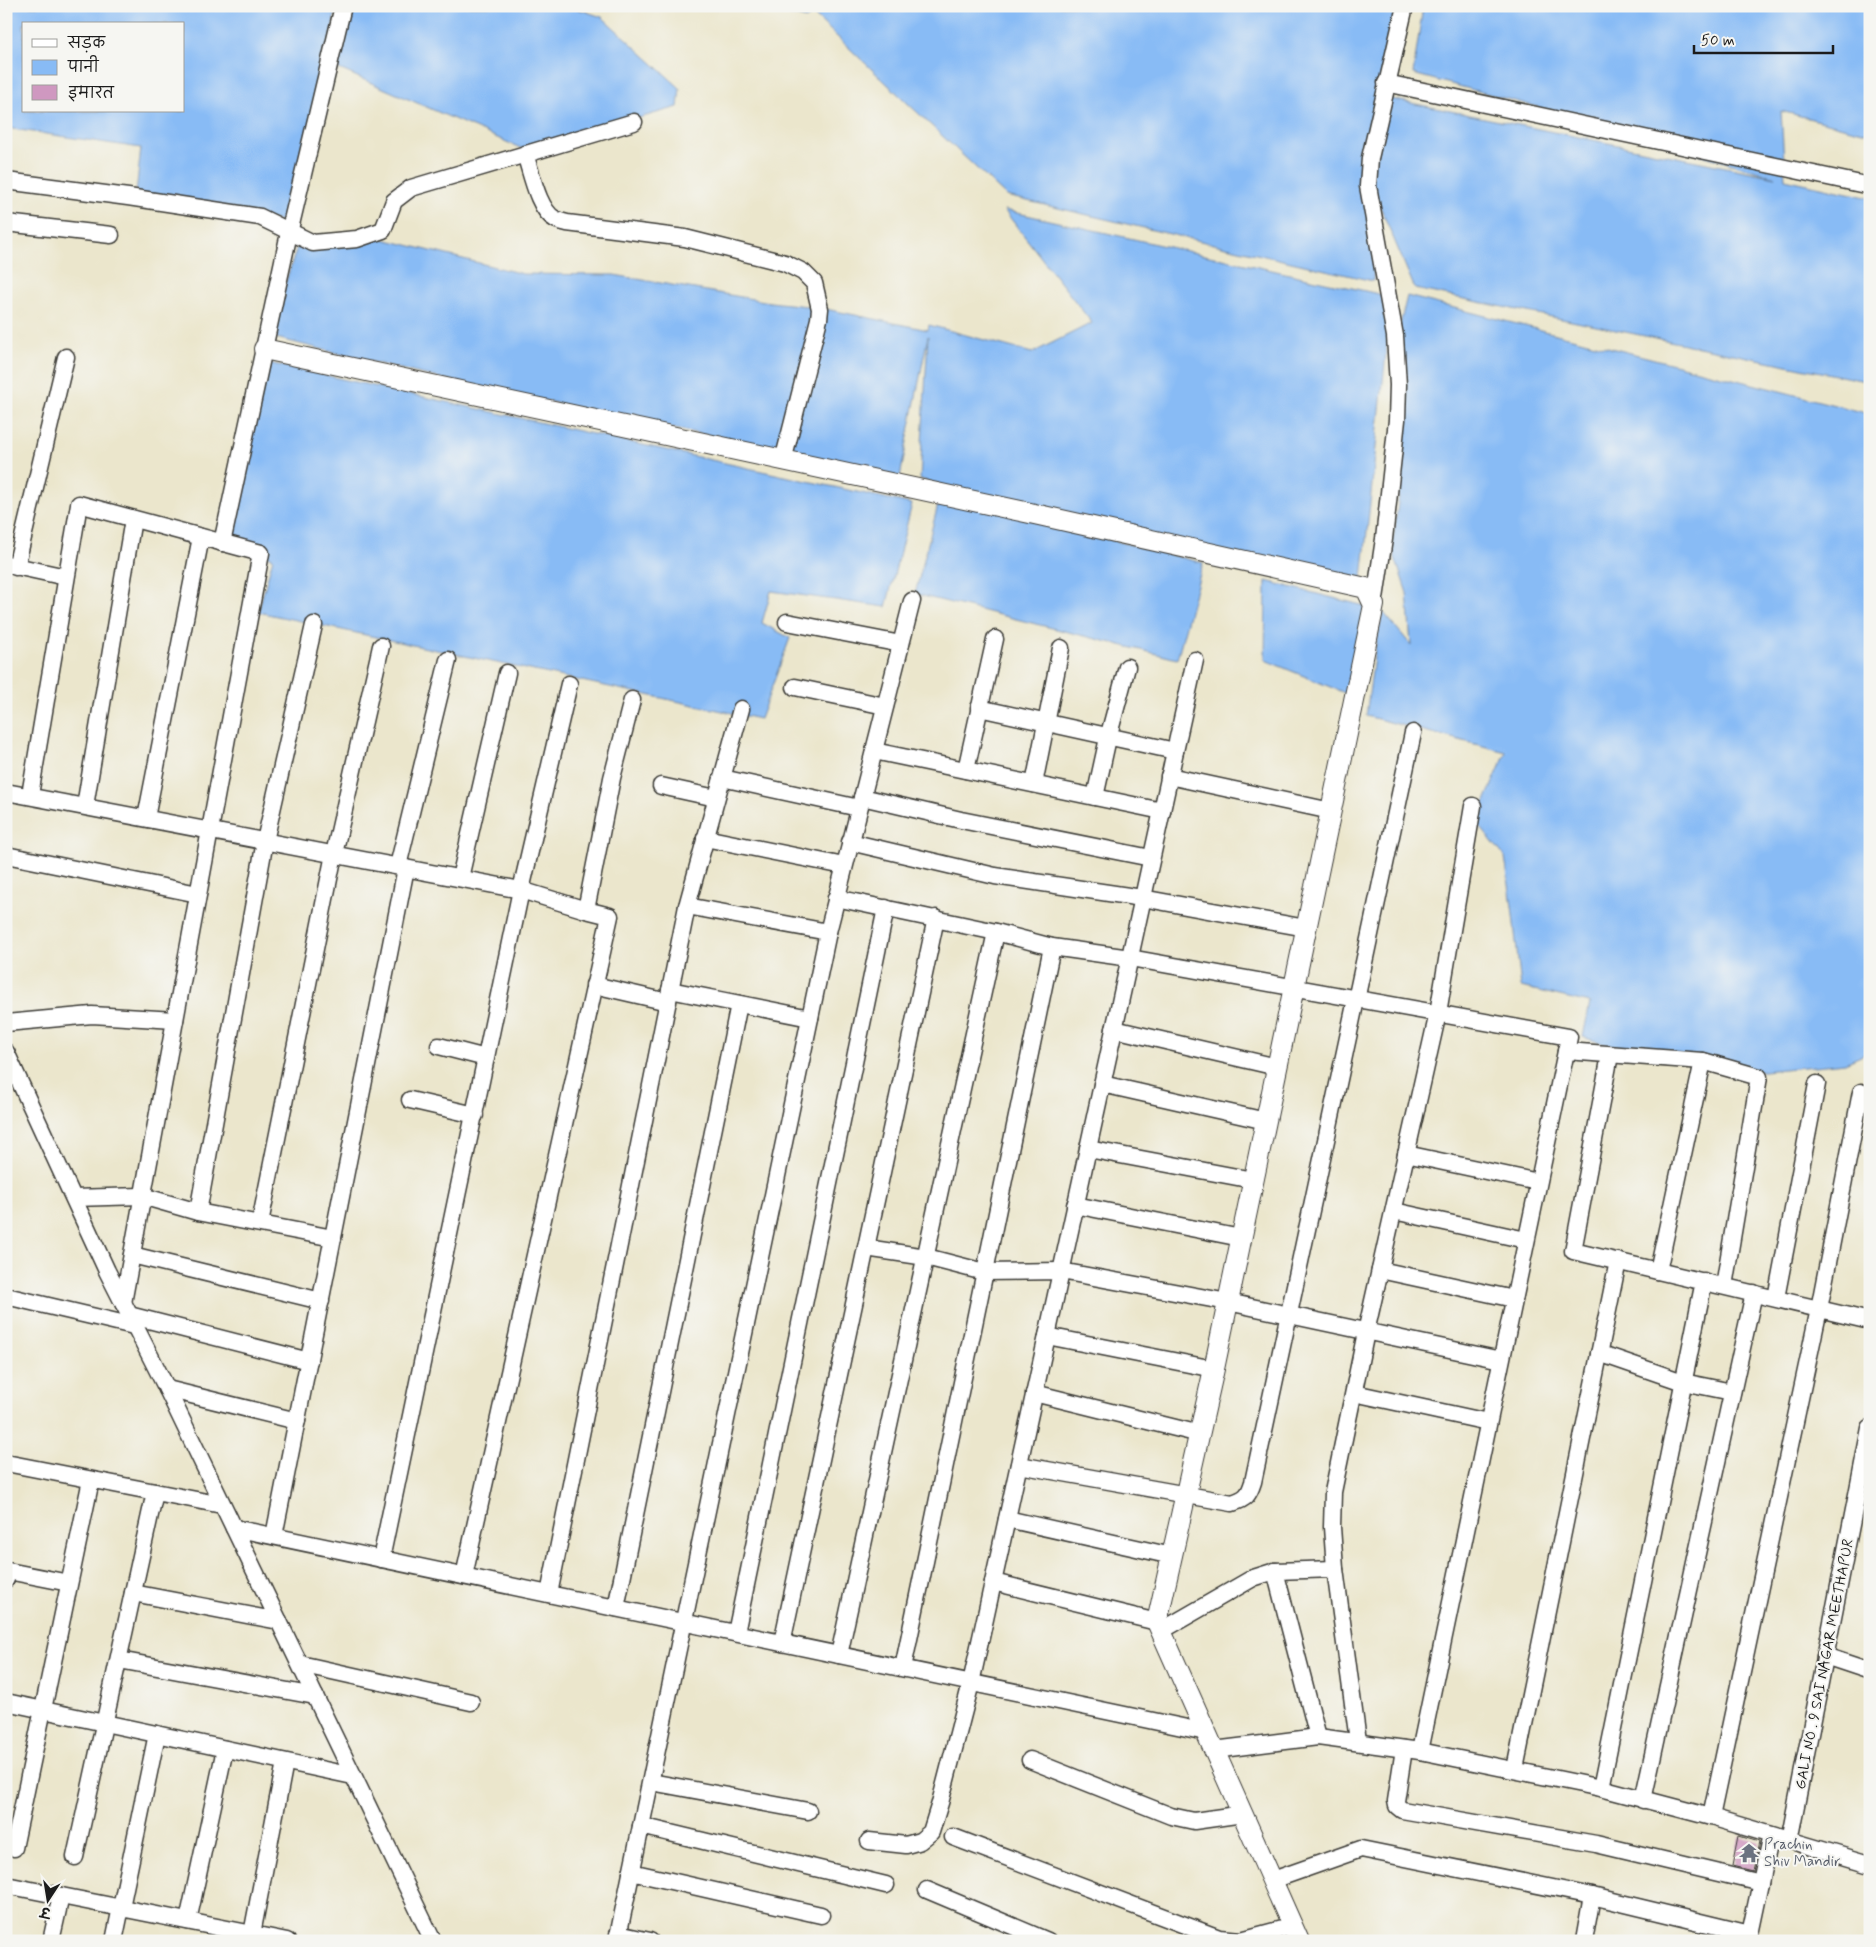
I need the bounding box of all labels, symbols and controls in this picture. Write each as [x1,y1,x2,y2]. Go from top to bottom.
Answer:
legend [22,22,185,112]
scale bar [1694,22,1832,54]
text: 50 m [1701,31,1735,51]
text: सड़क [67,34,106,54]
text: पानी [67,55,100,78]
text: इमारत [68,84,115,104]
street label: GALI NO . 9 SAI NAGAR MEETHAPUR [1791,1537,1859,1791]
place label: Prachin Shiv Mandir [1764,1835,1841,1872]
temple icon: Prachin Shiv Mandir [1738,1842,1760,1864]
north arrow [22,1874,72,1924]
text: उ [37,1902,54,1922]

